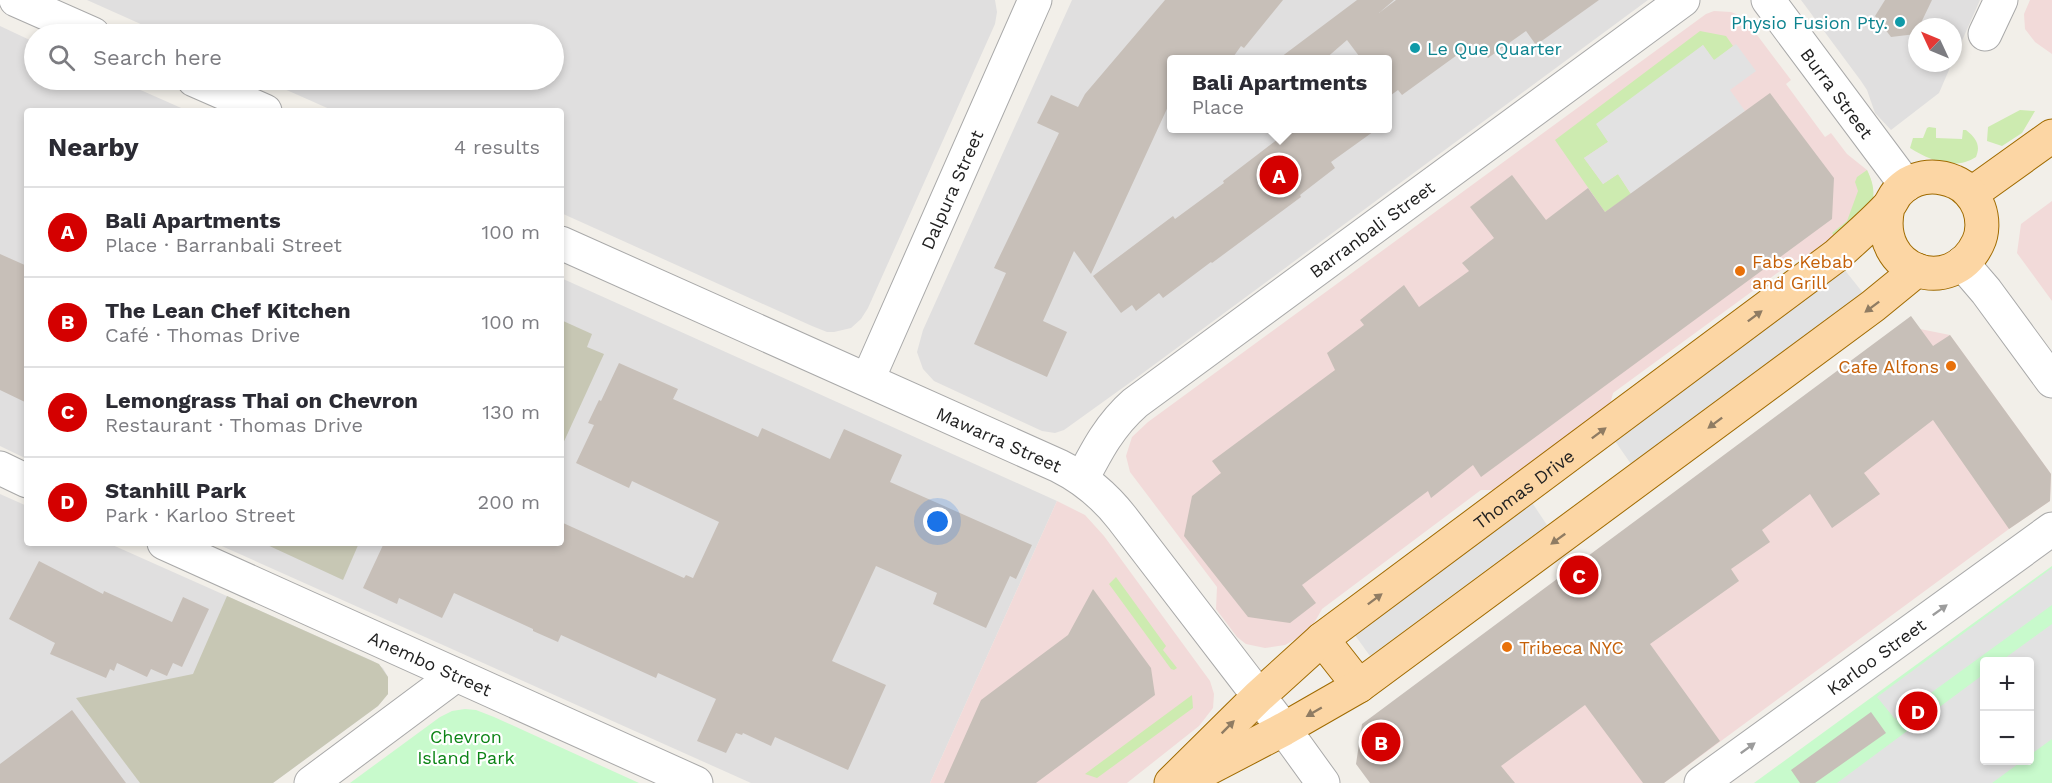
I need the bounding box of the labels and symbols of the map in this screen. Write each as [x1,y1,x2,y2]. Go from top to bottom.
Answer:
place label: Physio Fusion Pty. [1731,12,1888,33]
marker: Physio Fusion Pty. [1893,15,1907,29]
north arrow [1908,18,1962,72]
place label: Le Que Quarter [1427,38,1562,59]
marker: Le Que Quarter [1408,41,1422,55]
street label: Burra Street [1797,44,1878,143]
street label: Dalpura Street [916,126,987,253]
pin: A [1260,152,1298,198]
street label: Barranbali Street [1305,176,1439,282]
place label: Fabs Kebab and Grill [1752,251,1853,293]
marker: Fabs Kebab and Grill [1733,264,1747,278]
one-way arrow [1864,300,1879,312]
one-way arrow [1746,310,1762,322]
place label: Cafe Alfons [1838,356,1939,377]
marker: Cafe Alfons [1944,359,1958,373]
street label: Mawarra Street [933,402,1065,477]
one-way arrow [1707,417,1723,429]
one-way arrow [1591,427,1606,439]
street label: Thomas Drive [1469,444,1578,533]
your location [923,507,952,536]
one-way arrow [1551,533,1567,545]
pin: C [1560,552,1598,598]
one-way arrow [1367,594,1382,606]
one-way arrow [1932,604,1948,616]
street label: Karloo Street [1823,613,1930,699]
street label: Anembo Street [365,626,496,700]
place label: Tribeca NYC [1519,637,1624,658]
marker: Tribeca NYC [1500,640,1514,654]
pin: D [1898,688,1938,734]
one-way arrow [1305,707,1322,717]
one-way arrow [1220,720,1235,734]
pin: B [1362,720,1400,764]
park label: Chevron Island Park [417,726,515,768]
one-way arrow [1740,743,1755,755]

